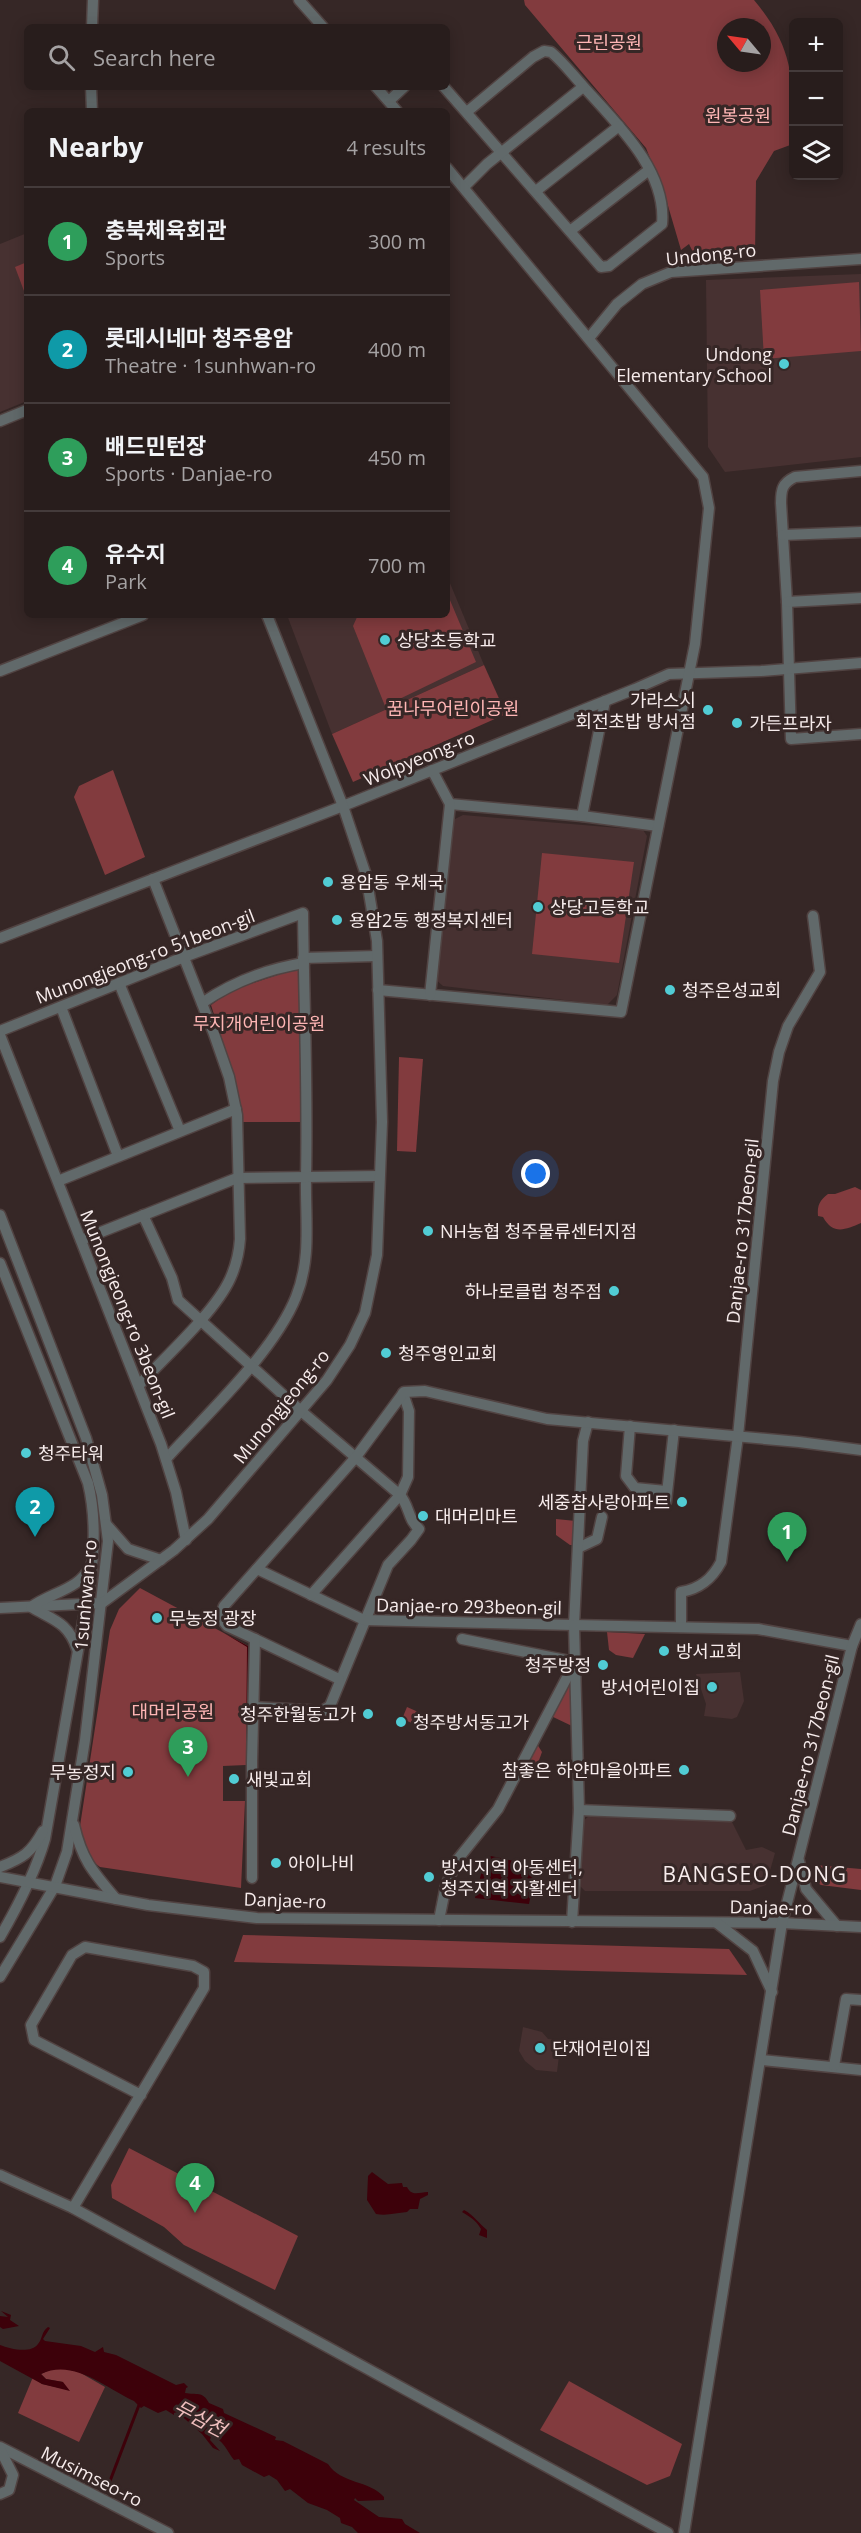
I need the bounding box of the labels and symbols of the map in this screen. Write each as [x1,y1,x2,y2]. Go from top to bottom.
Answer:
north arrow [717,18,771,72]
park label: 근린공원 [576,30,642,54]
park label: 원봉공원 [705,103,771,127]
street label: Undong-ro [665,237,757,271]
place label: Undong Elementary School [616,342,772,387]
marker: Undong Elementary School [777,357,791,371]
place label: 상당초등학교 [397,628,496,652]
marker: 상당초등학교 [378,633,392,647]
place label: 가라스시 회전초밥 방서점 [575,688,696,733]
park label: 꿈나무어린이공원 [387,696,519,720]
marker: 가라스시 회전초밥 방서점 [701,703,715,717]
place label: 가든프라자 [749,711,832,735]
marker: 가든프라자 [730,716,744,730]
street label: Wolpyeong-ro [360,725,478,791]
place label: 용암동 우체국 [340,870,444,894]
marker: 용암동 우체국 [321,875,335,889]
place label: 상당고등학교 [550,895,649,919]
marker: 상당고등학교 [531,900,545,914]
street label: Munongjeong-ro 51beon-gil [32,903,258,1009]
place label: 용암2동 행정복지센터 [349,908,513,932]
marker: 용암2동 행정복지센터 [330,913,344,927]
place label: 청주은성교회 [682,978,781,1002]
marker: 청주은성교회 [663,983,677,997]
park label: 무지개어린이공원 [193,1011,325,1035]
street label: Danjae-ro 317beon-gil [720,1137,764,1325]
your location [521,1159,550,1188]
street label: Munongjeong-ro 3beon-gil [75,1206,181,1422]
place label: NH농협 청주물류센터지점 [440,1219,637,1243]
marker: NH농협 청주물류센터지점 [421,1224,435,1238]
place label: 하나로클럽 청주점 [465,1279,602,1303]
marker: 하나로클럽 청주점 [607,1284,621,1298]
place label: 청주영인교회 [398,1341,497,1365]
street label: Munongjeong-ro [228,1344,334,1468]
marker: 청주영인교회 [379,1346,393,1360]
place label: 청주타워 [38,1441,104,1465]
marker: 청주타워 [19,1446,33,1460]
pin: 2 [15,1488,54,1537]
place label: 세중참사랑아파트 [538,1490,670,1514]
marker: 세중참사랑아파트 [675,1495,689,1509]
place label: 대머리마트 [435,1504,518,1528]
marker: 대머리마트 [416,1509,430,1523]
pin: 1 [768,1512,806,1562]
street label: 1sunhwan-ro [68,1539,102,1651]
street label: Danjae-ro 293beon-gil [376,1592,562,1620]
place label: 무농정 광장 [169,1606,256,1630]
marker: 무농정 광장 [150,1611,164,1625]
place label: 방서교회 [676,1639,742,1663]
marker: 방서교회 [657,1644,671,1658]
street label: Danjae-ro 317beon-gil [776,1652,844,1838]
place label: 청주방정 [525,1653,591,1677]
marker: 청주방정 [596,1658,610,1672]
place label: 방서어린이집 [601,1675,700,1699]
marker: 방서어린이집 [705,1680,719,1694]
park label: 대머리공원 [132,1699,214,1723]
place label: 청주한월동고가 [240,1702,356,1726]
marker: 청주한월동고가 [361,1707,375,1721]
place label: 청주방서동고가 [413,1710,529,1734]
marker: 청주방서동고가 [394,1715,408,1729]
pin: 3 [168,1728,207,1777]
place label: 참좋은 하얀마을아파트 [502,1758,672,1782]
place label: 무농정지 [50,1760,116,1784]
marker: 참좋은 하얀마을아파트 [677,1763,691,1777]
marker: 무농정지 [121,1765,135,1779]
place label: 새빛교회 [246,1767,312,1791]
marker: 새빛교회 [227,1772,241,1786]
place label: 아이나비 [288,1851,354,1875]
place label: 방서지역 아동센터, 청주지역 자활센터 [441,1855,583,1900]
marker: 아이나비 [269,1856,283,1870]
district label: BANGSEO-DONG [663,1860,847,1888]
marker: 방서지역 아동센터, 청주지역 자활센터 [422,1870,436,1884]
street label: Danjae-ro [243,1887,327,1913]
street label: Danjae-ro [729,1894,813,1920]
place label: 단재어린이집 [552,2036,651,2060]
marker: 단재어린이집 [533,2041,547,2055]
pin: 4 [176,2164,214,2213]
water label: 무심천 [169,2393,233,2444]
street label: Musimseo-ro [37,2440,147,2512]

